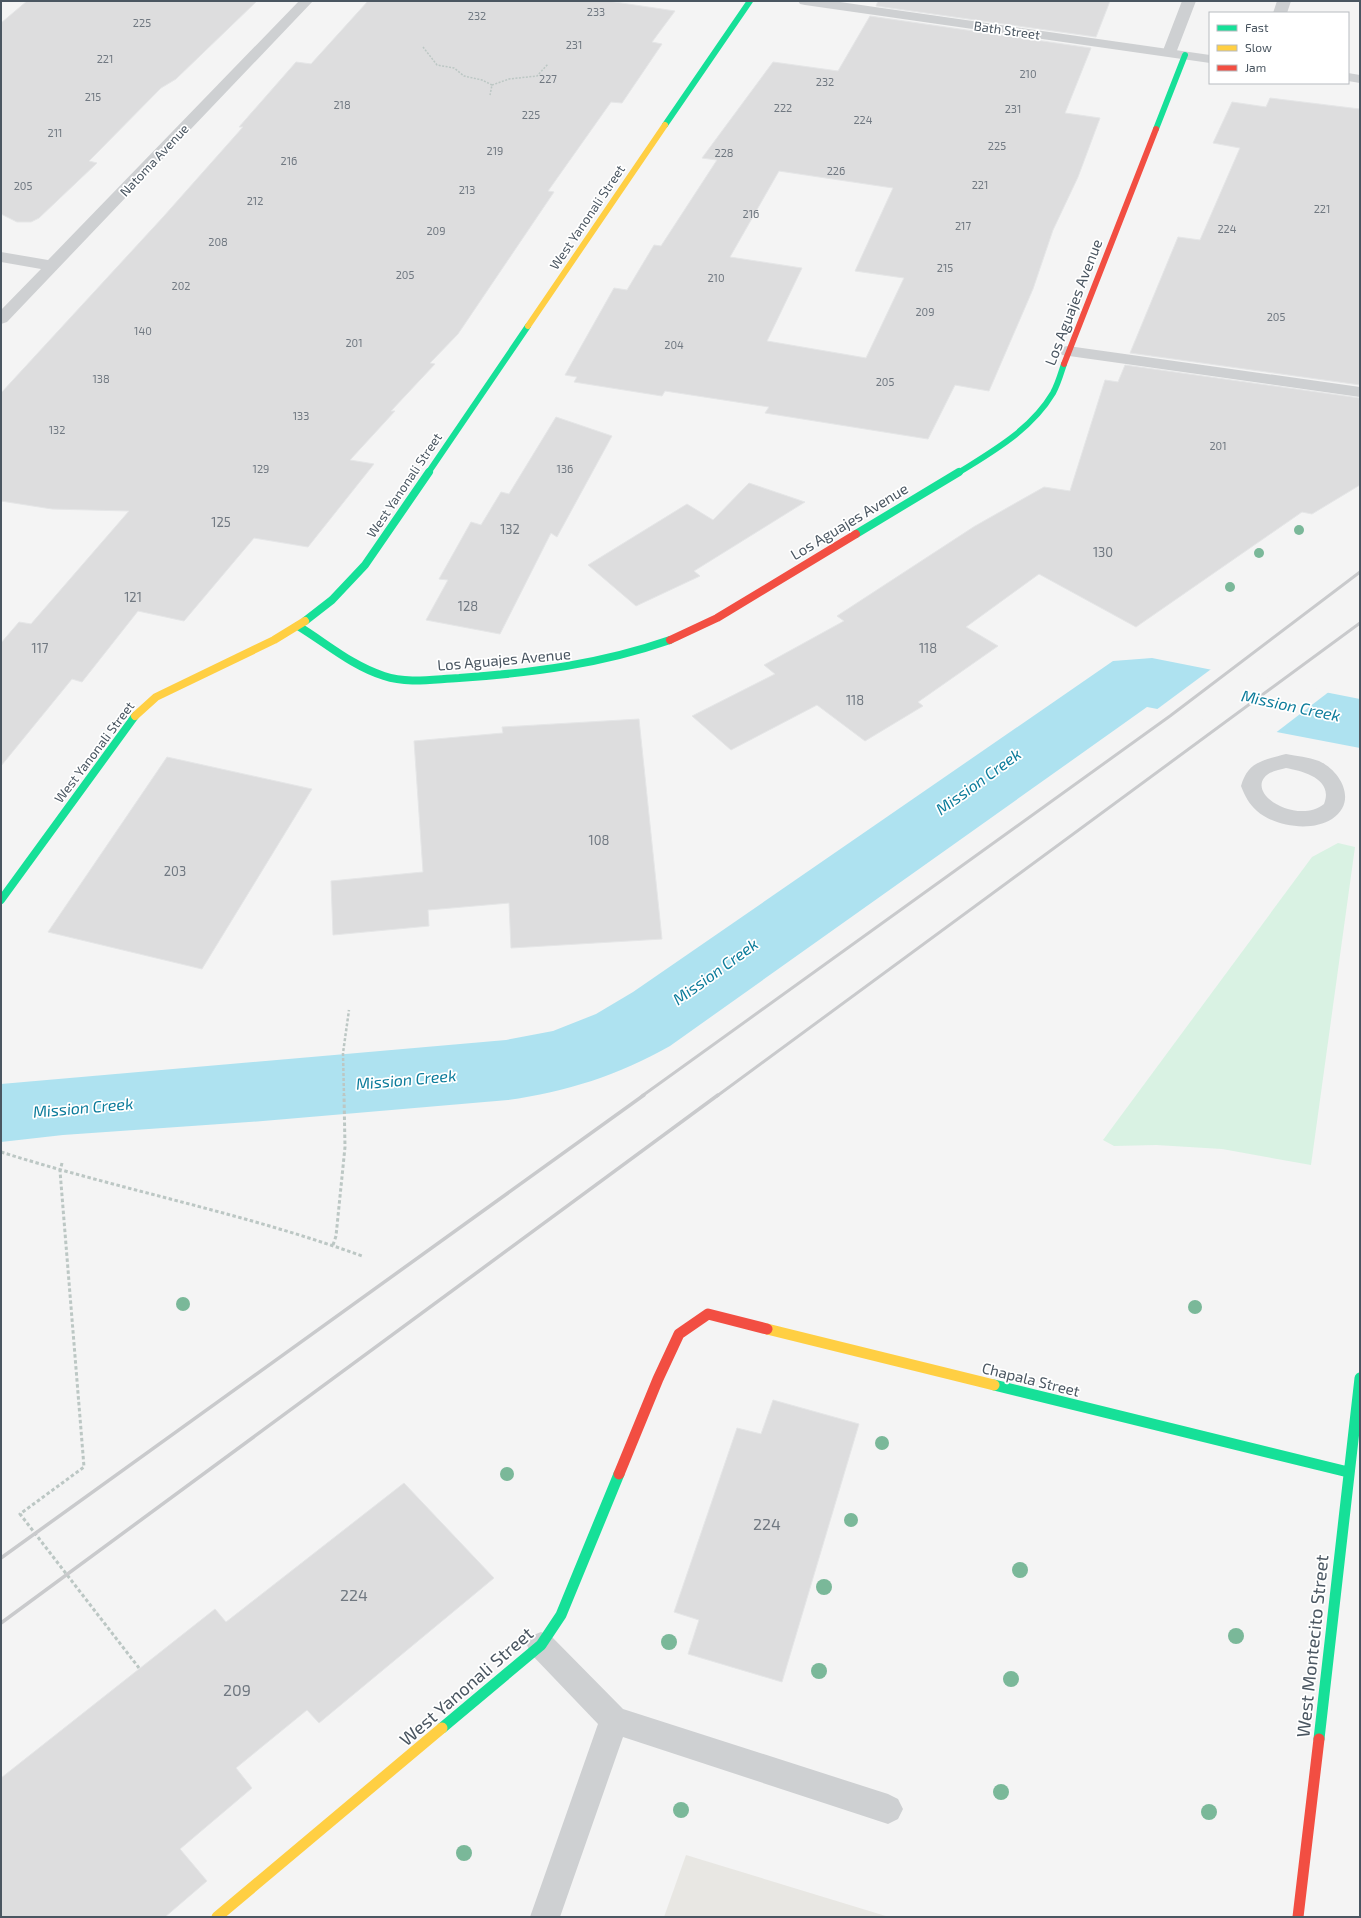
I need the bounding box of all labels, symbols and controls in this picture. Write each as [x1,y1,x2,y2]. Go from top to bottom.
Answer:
house number: 233 [587,5,605,18]
house number: 232 [468,9,486,22]
legend [1209,12,1349,84]
house number: 225 [133,16,151,29]
street label: Bath Street [973,17,1041,43]
text: Fast [1245,20,1269,34]
house number: 231 [566,38,582,51]
text: Slow [1245,40,1272,54]
house number: 221 [97,52,113,65]
text: Jam [1245,60,1266,74]
house number: 210 [1019,67,1037,80]
house number: 227 [539,72,557,85]
house number: 232 [816,75,834,88]
house number: 215 [85,90,101,103]
house number: 218 [333,98,351,111]
house number: 222 [774,101,792,114]
house number: 231 [1005,102,1021,115]
house number: 225 [522,108,540,121]
house number: 224 [853,113,873,126]
street label: Natoma Avenue [116,120,192,200]
house number: 211 [48,126,62,139]
house number: 225 [988,139,1006,152]
house number: 219 [487,144,503,157]
house number: 228 [714,146,734,159]
house number: 216 [281,154,297,167]
street label: West Yanonali Street [546,162,628,272]
house number: 226 [827,164,845,177]
house number: 221 [972,178,988,191]
house number: 205 [14,179,32,192]
house number: 213 [459,183,475,196]
house number: 212 [247,194,263,207]
house number: 221 [1314,202,1330,215]
house number: 216 [743,207,759,220]
house number: 217 [955,219,971,232]
house number: 224 [1217,222,1237,235]
house number: 209 [426,224,446,237]
house number: 208 [208,235,228,248]
street label: Los Aguajes Avenue [1041,236,1106,368]
house number: 215 [937,261,953,274]
house number: 205 [396,268,414,281]
house number: 210 [707,271,725,284]
house number: 202 [172,279,191,292]
house number: 209 [915,305,935,318]
house number: 205 [1267,310,1285,323]
house number: 140 [134,324,152,337]
house number: 201 [345,336,363,349]
house number: 204 [664,338,684,351]
house number: 138 [92,372,110,385]
house number: 205 [876,375,894,388]
house number: 133 [293,409,309,422]
house number: 132 [49,423,65,436]
street label: West Yanonali Street [363,430,445,540]
house number: 201 [1209,439,1227,452]
house number: 129 [253,462,269,475]
house number: 136 [557,462,573,475]
street label: Los Aguajes Avenue [787,479,912,564]
house number: 125 [211,514,231,530]
house number: 132 [500,521,520,537]
house number: 130 [1093,544,1113,560]
house number: 121 [124,589,142,605]
house number: 128 [458,598,478,614]
house number: 117 [31,640,49,656]
house number: 118 [919,640,937,656]
street label: Los Aguajes Avenue [436,644,572,675]
water label: Mission Creek [1240,685,1342,725]
house number: 118 [846,692,864,708]
street label: West Yanonali Street [51,698,137,806]
water label: Mission Creek [932,744,1024,818]
house number: 108 [589,832,609,848]
house number: 203 [164,863,186,879]
water label: Mission Creek [669,934,761,1008]
water label: Mission Creek [355,1065,457,1093]
water label: Mission Creek [32,1093,134,1121]
street label: Chapala Street [980,1358,1082,1400]
house number: 224 [753,1514,781,1533]
street label: West Montecito Street [1291,1553,1333,1739]
house number: 224 [340,1585,368,1604]
street label: West Yanonali Street [395,1622,537,1750]
house number: 209 [223,1680,251,1699]

